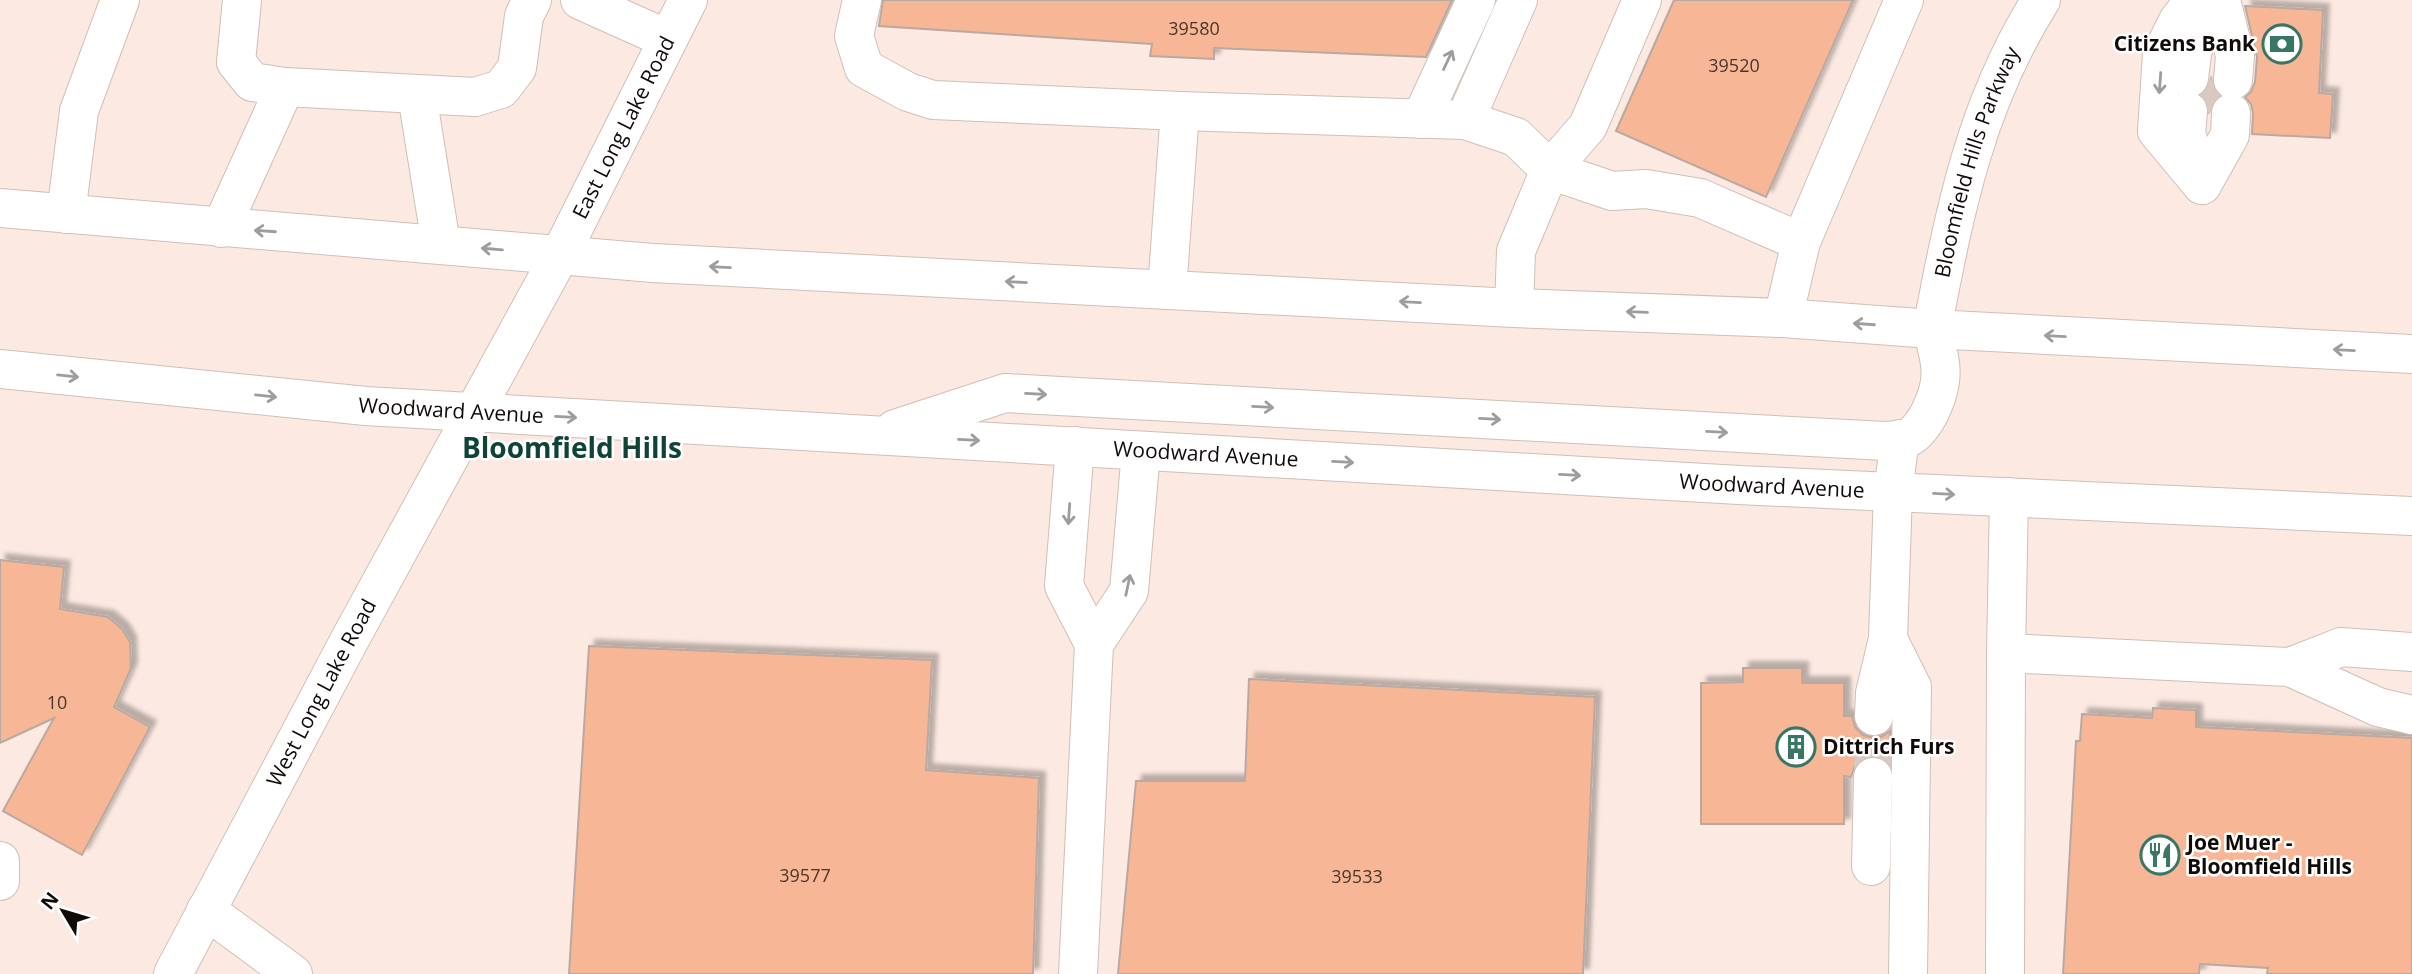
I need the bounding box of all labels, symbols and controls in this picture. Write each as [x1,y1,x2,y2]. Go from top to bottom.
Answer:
house number: 39580 [1168,16,1220,40]
bank icon: Citizens Bank [2261,23,2303,65]
place label: Citizens Bank [2114,29,2256,57]
street label: East Long Lake Road [565,31,681,223]
street label: Bloomfield Hills Parkway [1927,41,2026,280]
one-way arrow [1442,50,1455,71]
house number: 39520 [1708,53,1760,77]
one-way arrow [2153,72,2166,94]
one-way arrow [254,224,277,237]
one-way arrow [481,242,503,255]
one-way arrow [709,260,732,273]
one-way arrow [1005,275,1028,288]
one-way arrow [1398,296,1421,309]
one-way arrow [1626,306,1649,319]
one-way arrow [1853,317,1876,330]
one-way arrow [2044,329,2067,342]
one-way arrow [2333,344,2356,357]
one-way arrow [56,370,79,383]
one-way arrow [1024,388,1047,401]
one-way arrow [254,389,276,402]
street label: Woodward Avenue [358,391,544,429]
one-way arrow [1251,400,1274,413]
one-way arrow [555,411,578,424]
one-way arrow [1479,413,1502,426]
one-way arrow [1706,425,1729,438]
district label: Bloomfield Hills [462,428,682,466]
one-way arrow [957,434,980,447]
street label: Woodward Avenue [1112,434,1299,473]
one-way arrow [1331,456,1354,469]
street label: Woodward Avenue [1678,467,1865,504]
one-way arrow [1558,469,1581,482]
one-way arrow [1932,488,1955,501]
one-way arrow [1062,503,1075,525]
one-way arrow [1121,574,1135,597]
street label: West Long Lake Road [260,594,382,791]
house number: 10 [47,690,67,714]
building icon: Dittrich Furs [1775,726,1817,768]
place label: Dittrich Furs [1823,732,1955,760]
place label: Joe Muer - Bloomfield Hills [2185,828,2352,880]
restaurant icon: Joe Muer - Bloomfield Hills [2139,834,2181,876]
house number: 39577 [779,863,831,887]
house number: 39533 [1331,864,1383,888]
north arrow [28,876,98,946]
text: N [35,886,65,915]

